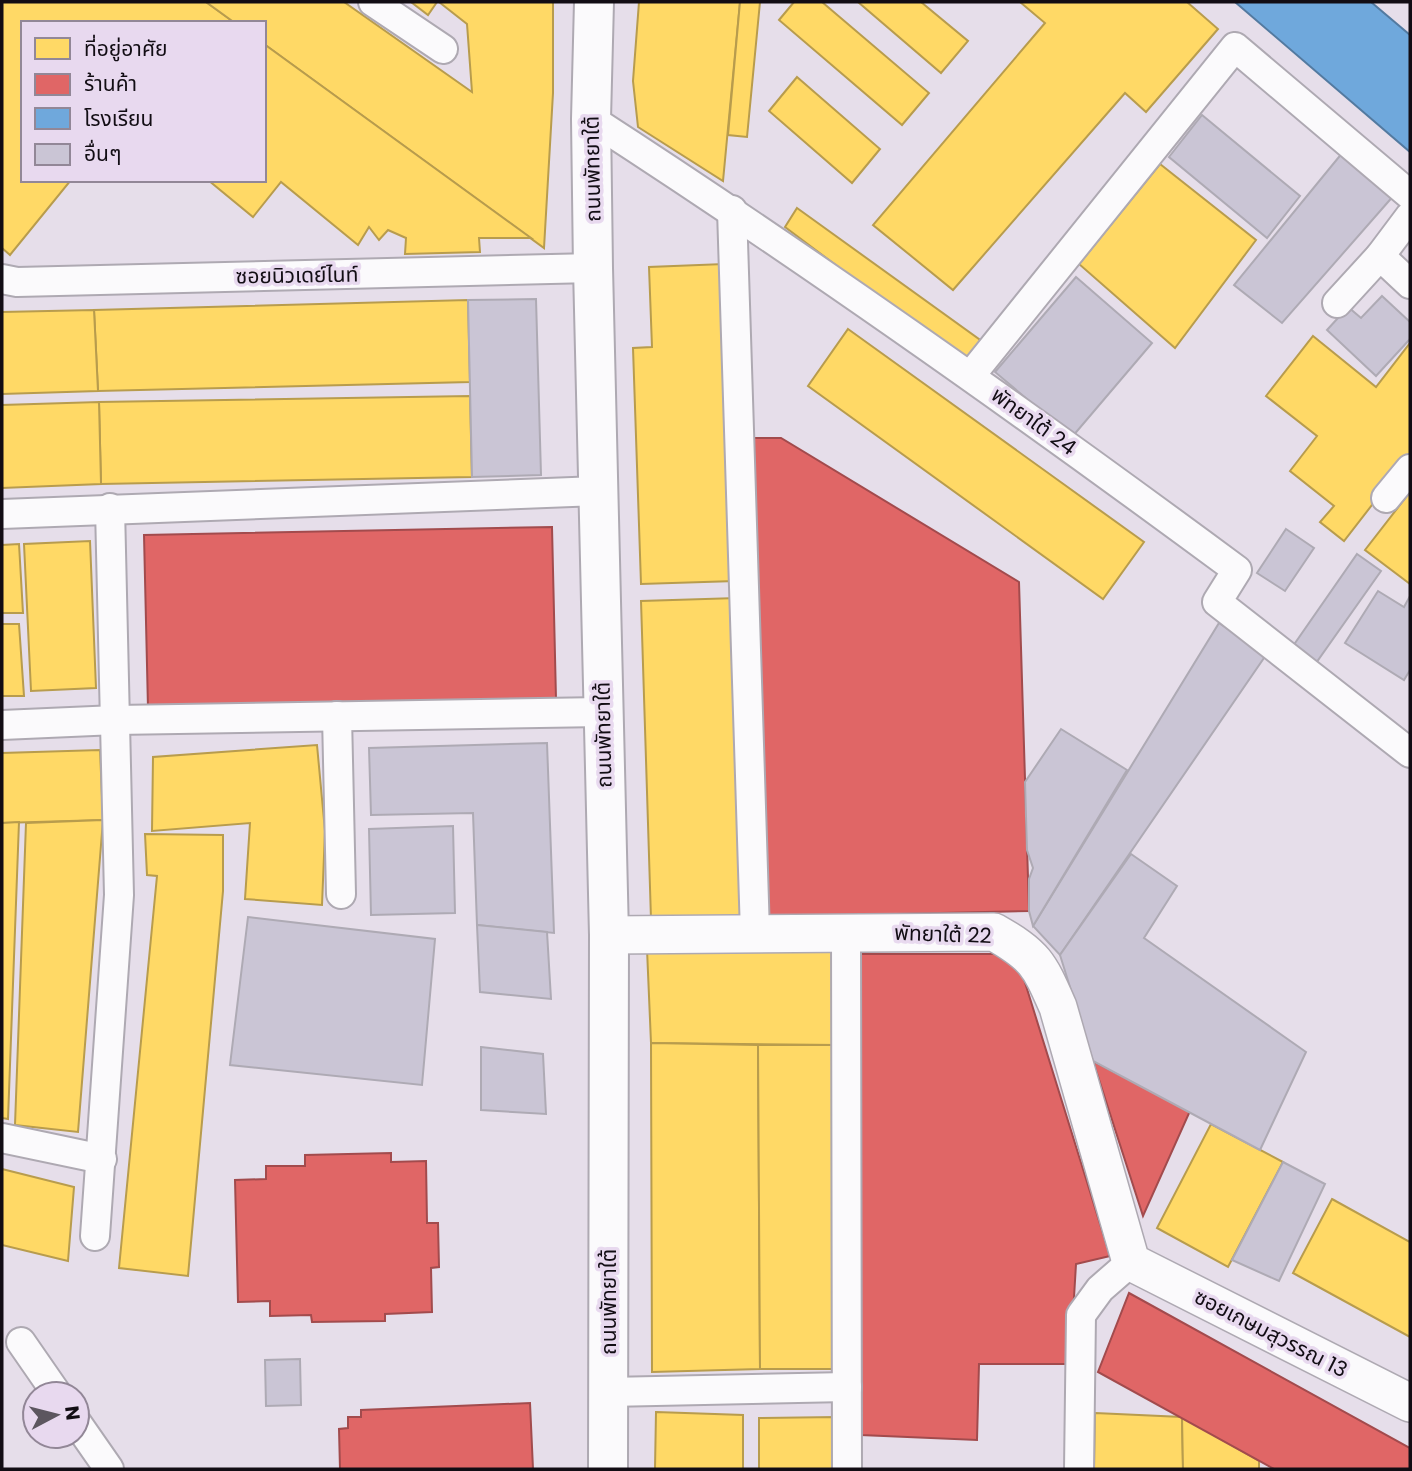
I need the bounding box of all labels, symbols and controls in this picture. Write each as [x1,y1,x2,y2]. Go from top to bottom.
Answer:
legend [21,21,266,182]
text: ที่อยู่อาศัย [84,34,168,63]
text: ร้านค้า [84,69,137,98]
text: โรงเรียน [84,104,153,133]
street label: ถนนพัทยาใต้ [577,116,607,222]
text: อื่นๆ [84,139,121,168]
street label: ซอยนิวเดย์ไนท์ [235,259,359,291]
street label: พัทยาใต้ 24 [986,380,1082,462]
street label: ถนนพัทยาใต้ [588,682,618,788]
street label: พัทยาใต้ 22 [894,918,992,950]
street label: ถนนพัทยาใต้ [594,1249,623,1355]
street label: ซอยเกษมสุวรรณ 13 [1190,1282,1352,1384]
north arrow [21,1380,91,1450]
text: N [58,1404,87,1422]

